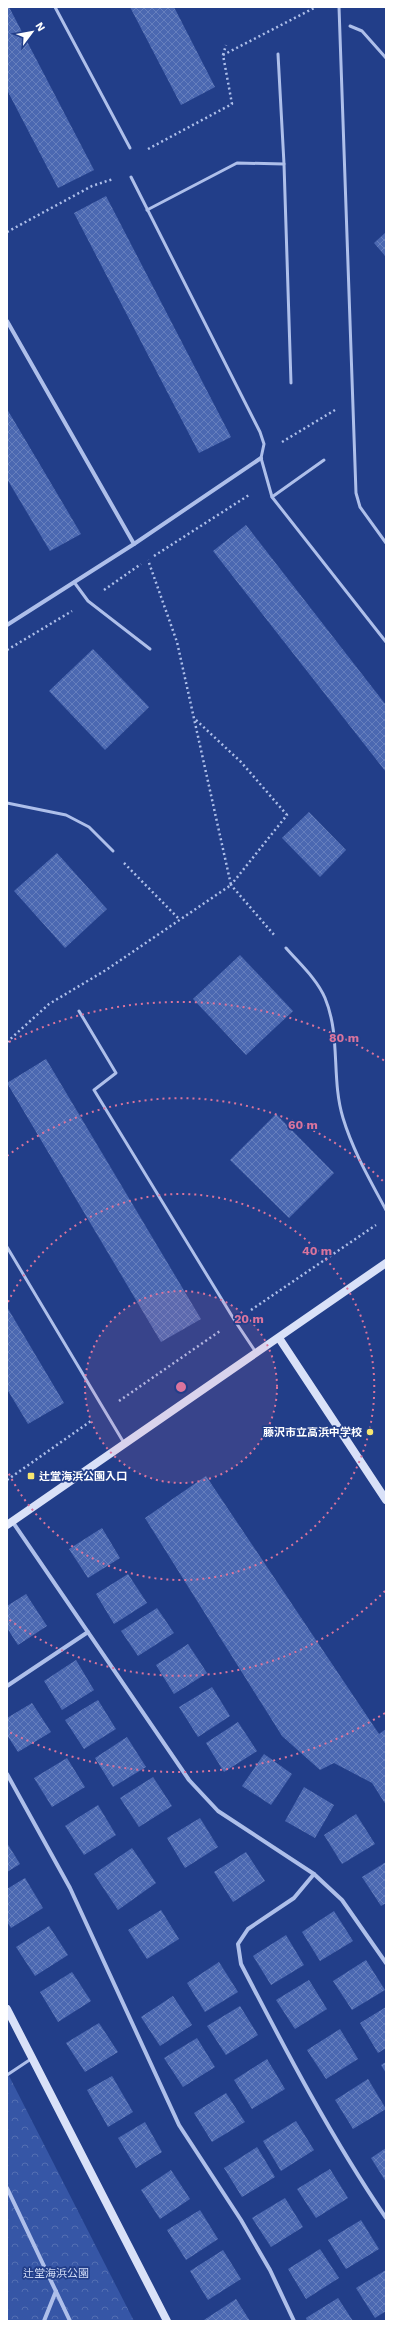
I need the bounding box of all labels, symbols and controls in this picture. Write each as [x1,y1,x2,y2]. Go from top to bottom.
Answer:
north arrow [12,12,52,52]
text: N [32,20,48,34]
text: 80 m [329,1031,359,1045]
text: 60 m [288,1118,318,1132]
text: 40 m [302,1244,332,1258]
text: 20 m [234,1312,264,1326]
centre of rings [174,1380,188,1394]
place label: 藤沢市立高浜中学校 [263,1426,362,1439]
marker: 藤沢市立高浜中学校 [365,1427,375,1437]
place label: 辻堂海浜公園入口 [39,1470,127,1483]
marker: 辻堂海浜公園入口 [26,1471,36,1481]
park label: 辻堂海浜公園 [23,2267,89,2280]

